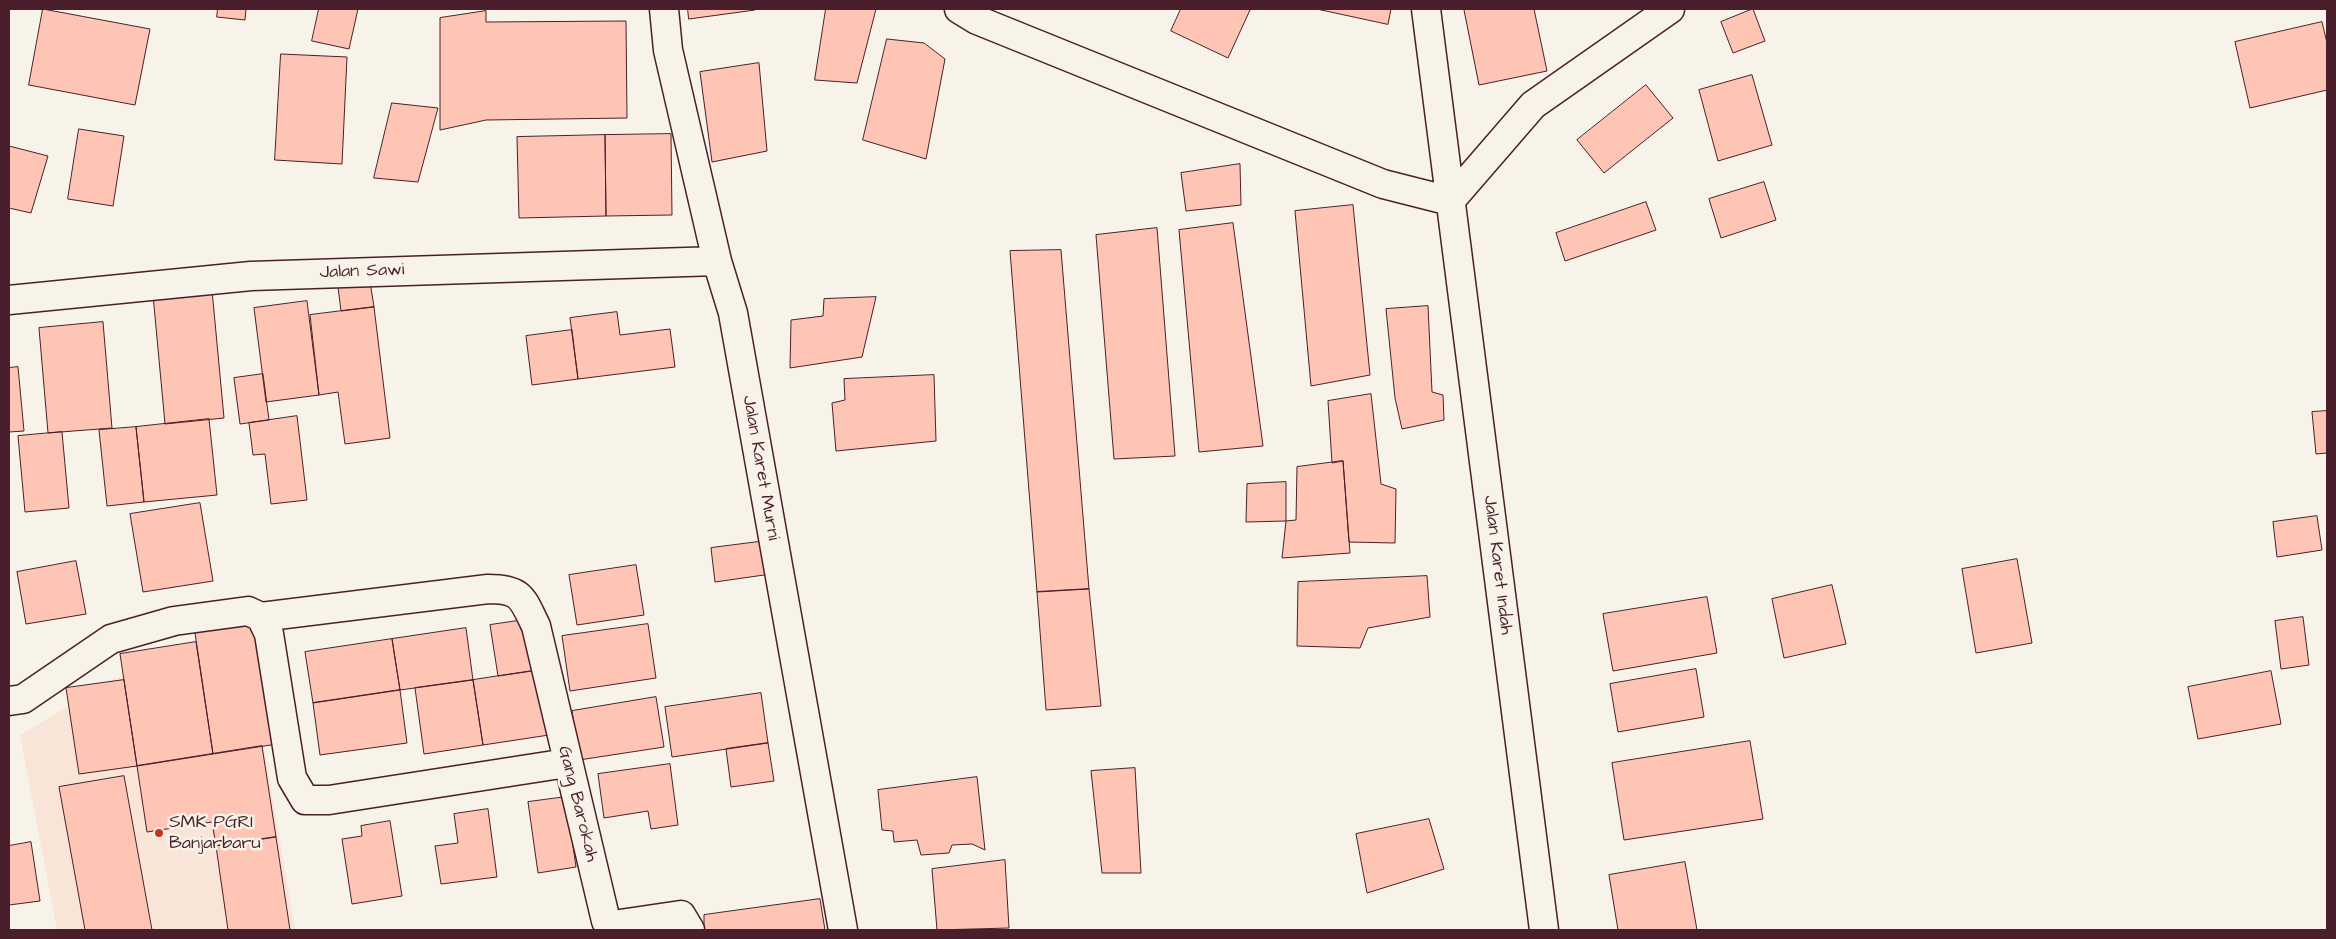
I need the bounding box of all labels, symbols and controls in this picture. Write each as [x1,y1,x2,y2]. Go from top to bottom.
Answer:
street label: Jalan Sawi [319,260,405,284]
street label: Jalan Karet Murni [737,394,783,542]
street label: Jalan Karet Indah [1478,494,1516,636]
street label: Gang Barokah [552,744,602,864]
place label: SMK PGRI Banjarbaru [169,812,261,854]
marker: SMK PGRI Banjarbaru [153,827,165,839]

